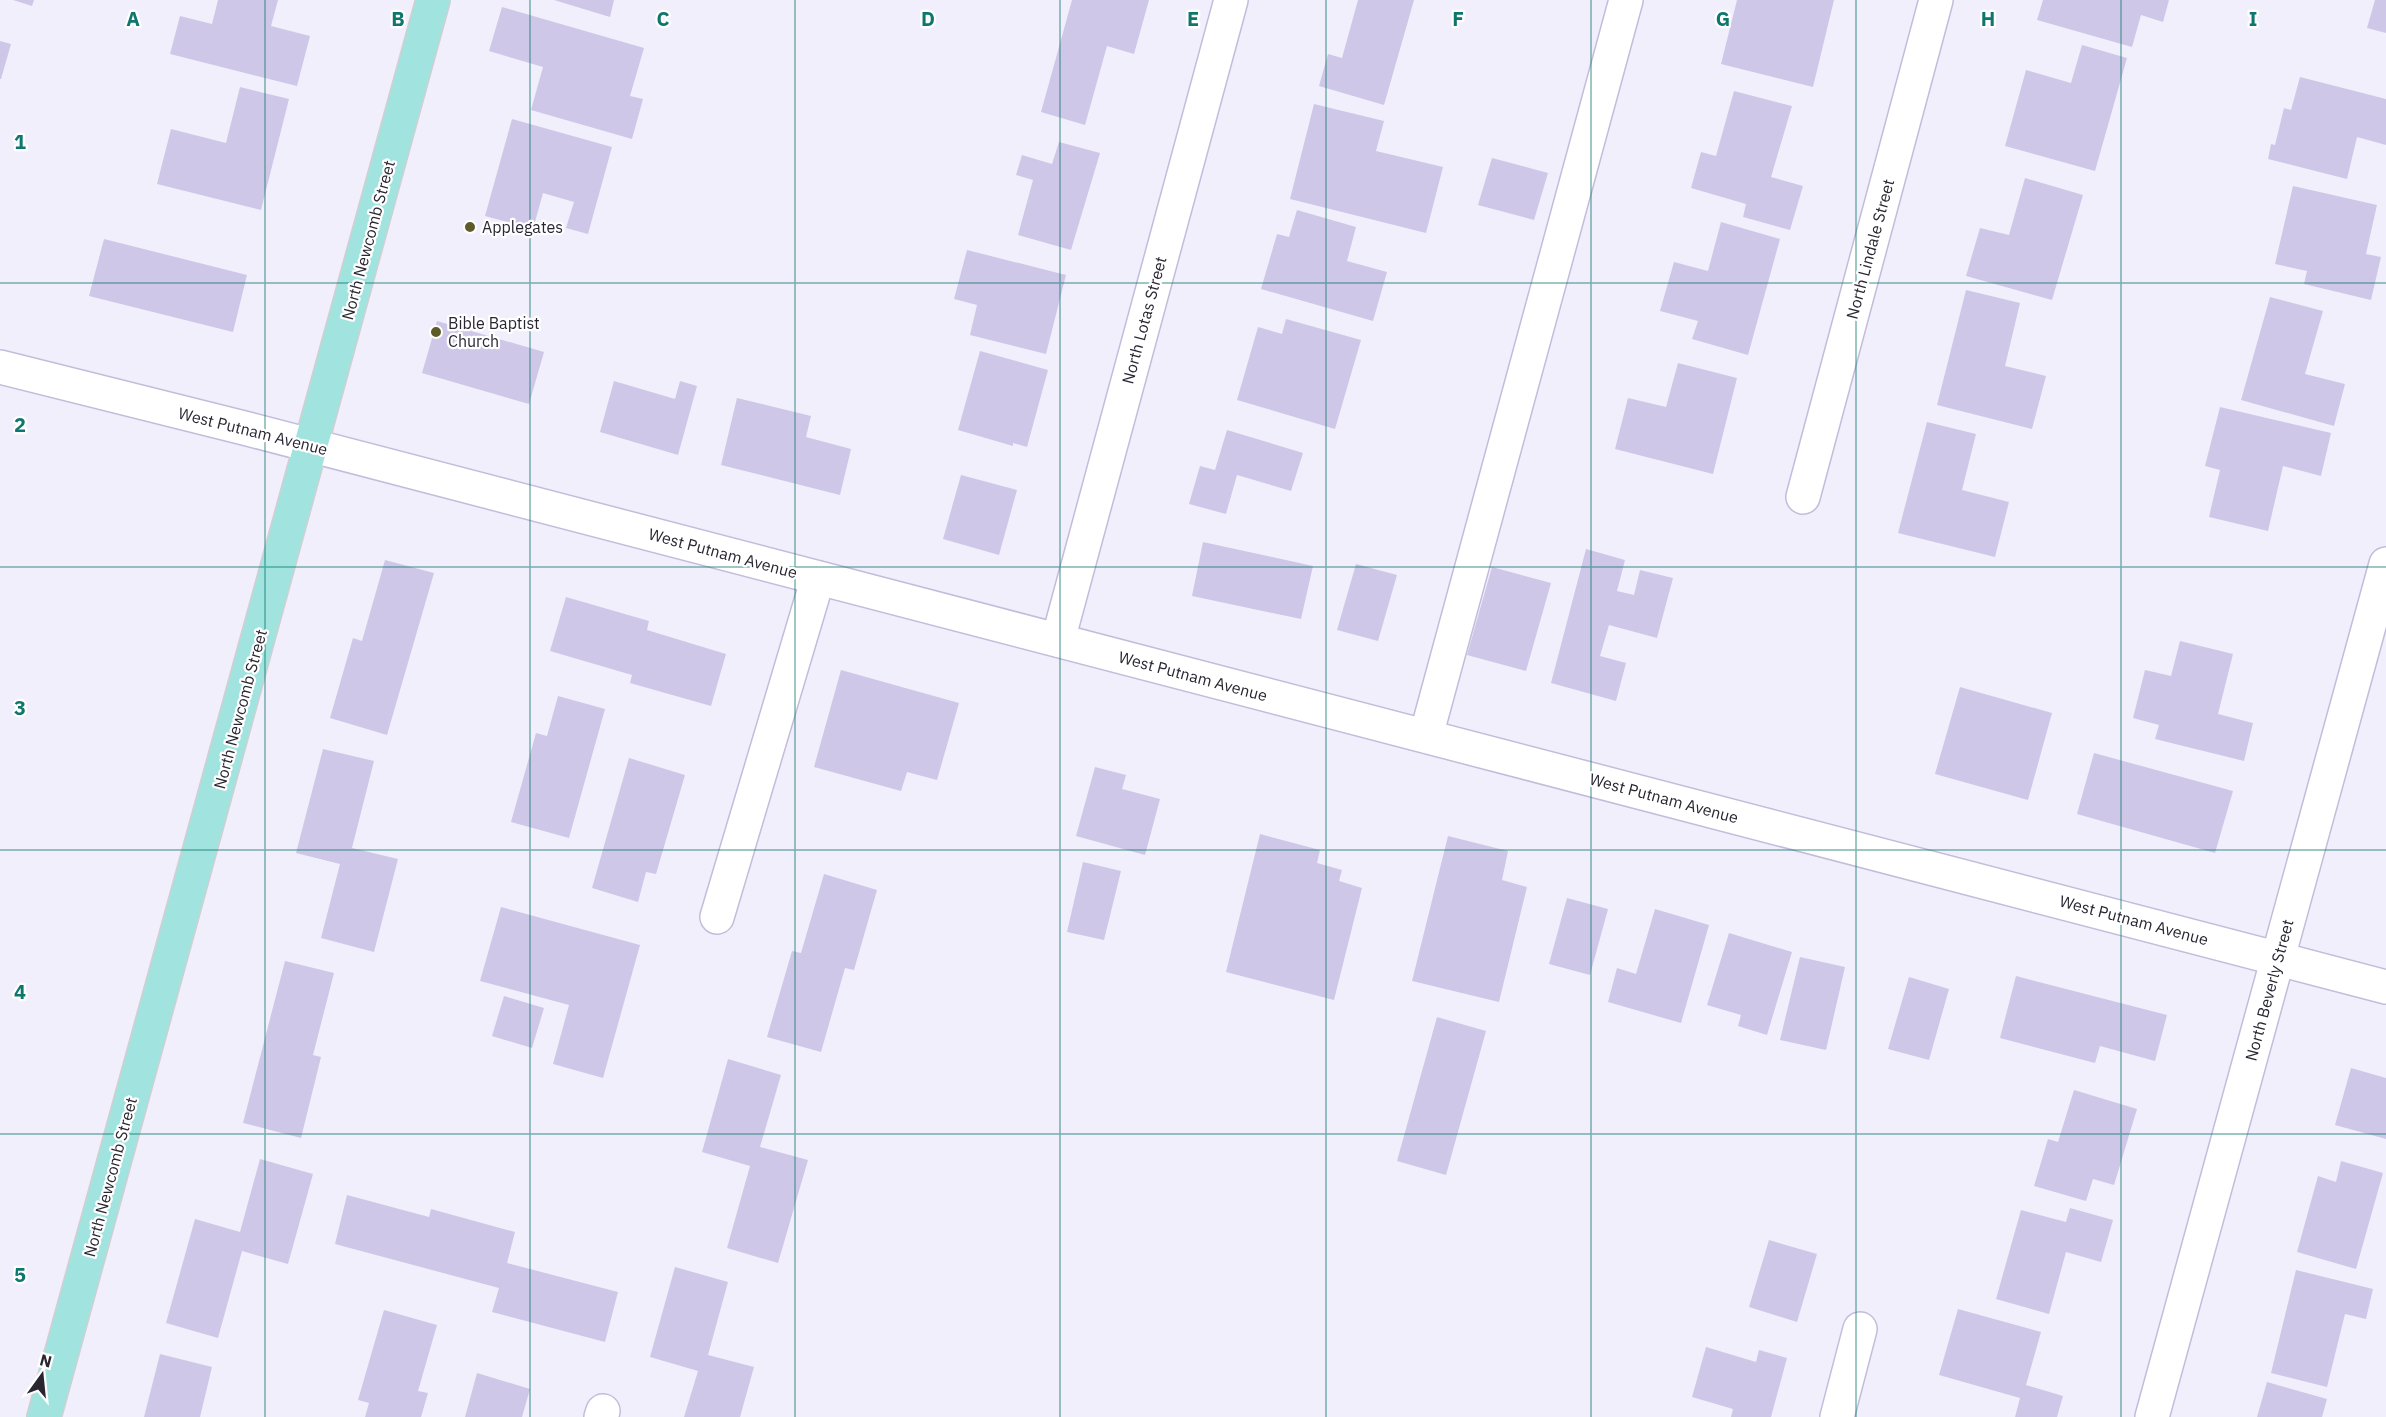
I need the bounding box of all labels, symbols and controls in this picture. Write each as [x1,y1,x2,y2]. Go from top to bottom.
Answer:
text: A [126,5,140,32]
text: B [391,5,405,32]
text: C [656,5,670,32]
text: D [921,5,935,32]
text: E [1187,5,1199,32]
text: F [1452,5,1464,32]
text: G [1716,5,1730,32]
text: H [1981,5,1995,32]
text: I [2249,5,2257,32]
text: 1 [14,128,26,155]
street label: North Newcomb Street [337,158,399,322]
street label: North Lindale Street [1842,177,1898,321]
place label: Applegates [482,217,563,237]
marker: Applegates [463,220,477,234]
street label: North Lotas Street [1117,254,1171,386]
place label: Bible Baptist Church [448,313,540,351]
marker: Bible Baptist Church [429,325,443,339]
street label: West Putnam Avenue [176,403,330,459]
text: 2 [14,411,26,438]
street label: West Putnam Avenue [646,524,800,583]
street label: North Newcomb Street [209,627,271,791]
street label: West Putnam Avenue [1116,647,1270,706]
text: 3 [14,694,26,721]
street label: West Putnam Avenue [1587,769,1741,828]
street label: West Putnam Avenue [2057,891,2211,950]
street label: North Beverly Street [2240,917,2298,1063]
text: 4 [14,978,26,1005]
street label: North Newcomb Street [79,1095,141,1259]
text: 5 [14,1261,26,1288]
north arrow [12,1345,72,1405]
text: N [38,1349,54,1372]

